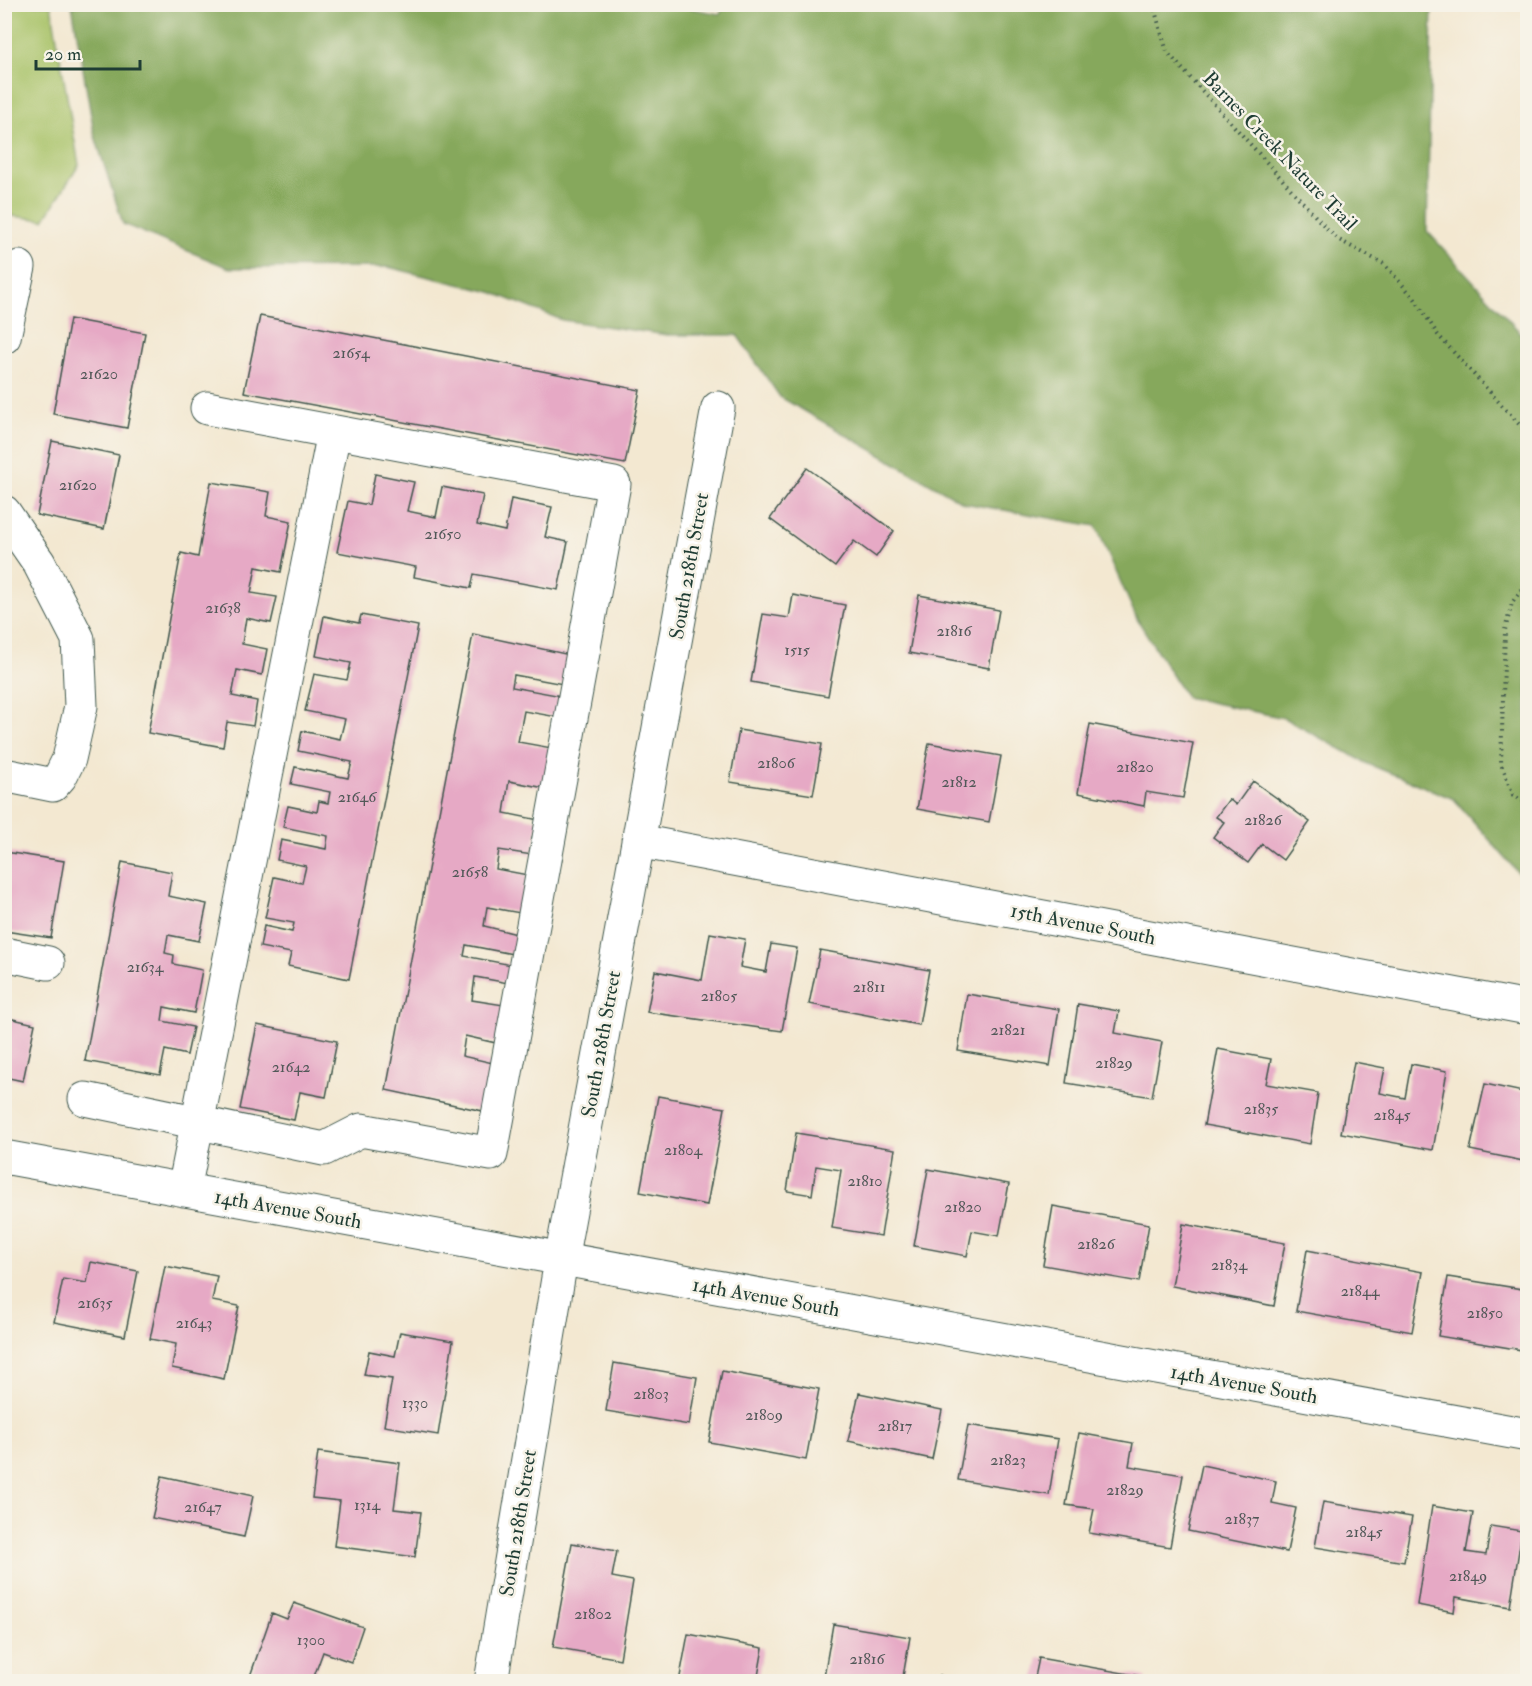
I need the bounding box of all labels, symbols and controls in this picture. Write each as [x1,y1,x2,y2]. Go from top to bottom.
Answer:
scale bar [36,33,140,71]
text: 20 m [45,43,81,66]
street label: Barnes Creek Nature Trail [1197,66,1363,236]
house number: 21654 [332,343,371,363]
house number: 21620 [80,364,118,384]
house number: 21620 [59,475,97,495]
street label: South 218th Street [664,490,714,641]
house number: 21650 [425,524,461,544]
house number: 21638 [205,598,241,618]
house number: 21816 [936,621,972,641]
house number: 1515 [784,640,810,660]
house number: 21806 [757,753,796,773]
house number: 21820 [1116,757,1154,777]
house number: 21812 [941,772,977,792]
house number: 21646 [338,787,377,807]
house number: 21826 [1244,810,1283,830]
house number: 21658 [452,862,489,882]
street label: 15th Avenue South [1008,898,1158,950]
house number: 21634 [127,957,165,977]
street label: South 218th Street [576,968,626,1119]
house number: 21811 [853,977,885,997]
house number: 21805 [701,986,737,1006]
house number: 21821 [990,1020,1026,1040]
house number: 21829 [1095,1053,1133,1073]
house number: 21642 [272,1057,310,1077]
house number: 21835 [1244,1099,1278,1119]
house number: 21845 [1374,1105,1410,1125]
house number: 21804 [664,1140,703,1160]
house number: 21810 [847,1171,883,1191]
street label: 14th Avenue South [212,1184,364,1234]
house number: 21820 [944,1197,982,1217]
house number: 21826 [1077,1234,1116,1254]
house number: 21834 [1211,1255,1248,1275]
street label: 14th Avenue South [690,1272,842,1322]
house number: 21844 [1341,1281,1381,1301]
house number: 21635 [78,1293,112,1313]
house number: 21850 [1467,1303,1503,1323]
house number: 21643 [176,1313,212,1333]
street label: 14th Avenue South [1168,1359,1320,1409]
house number: 21803 [633,1384,669,1404]
house number: 1330 [402,1393,428,1413]
house number: 21809 [745,1405,783,1425]
house number: 21817 [878,1416,913,1436]
street label: South 218th Street [494,1447,542,1598]
house number: 21823 [990,1450,1026,1470]
house number: 21829 [1106,1480,1144,1500]
house number: 1314 [354,1495,381,1515]
house number: 21647 [184,1497,222,1517]
house number: 21837 [1225,1509,1260,1529]
house number: 21845 [1346,1522,1382,1542]
house number: 21849 [1449,1566,1487,1586]
house number: 21802 [574,1604,612,1624]
house number: 1300 [297,1630,325,1650]
house number: 21816 [849,1649,885,1669]

